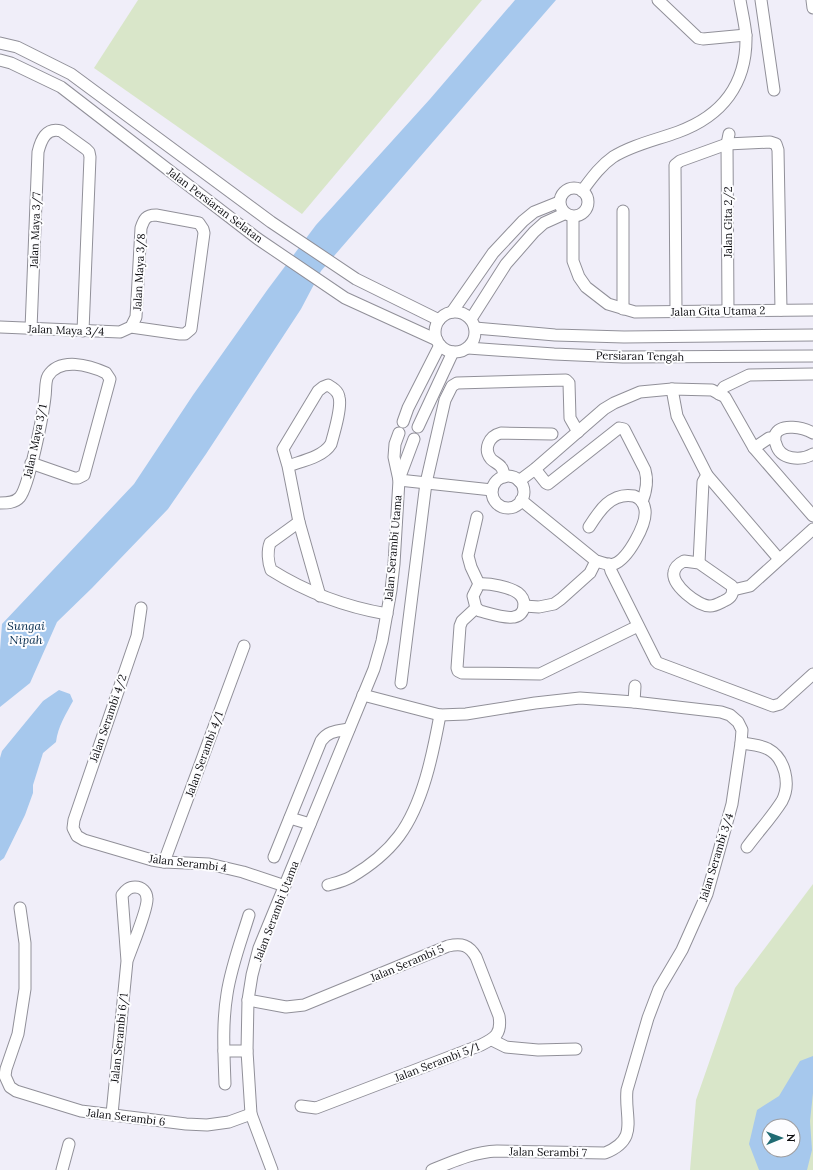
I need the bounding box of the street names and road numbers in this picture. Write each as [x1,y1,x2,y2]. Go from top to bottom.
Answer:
street label: Jalan Persiaran Selatan [164,164,266,246]
street label: Jalan Gita 2/2 [721,186,736,259]
street label: Jalan Maya 3/7 [27,192,44,269]
street label: Jalan Maya 3/8 [130,233,149,312]
street label: Jalan Gita Utama 2 [669,303,766,319]
street label: Jalan Maya 3/4 [26,322,105,339]
street label: Persiaran Tengah [596,348,685,364]
street label: Jalan Maya 3/1 [20,403,51,480]
street label: Jalan Serambi Utama [381,494,405,603]
street label: Jalan Serambi 4/2 [86,672,131,765]
street label: Jalan Serambi 4/1 [182,709,227,800]
street label: Jalan Serambi 3/4 [696,811,737,904]
street label: Jalan Serambi 4 [147,851,228,875]
street label: Jalan Serambi Utama [250,859,302,964]
street label: Jalan Serambi 5 [367,941,446,985]
street label: Jalan Serambi 6/1 [107,992,132,1085]
street label: Jalan Serambi 5/1 [392,1039,482,1086]
street label: Jalan Serambi 6 [85,1105,166,1129]
street label: Jalan Serambi 7 [508,1144,587,1160]

